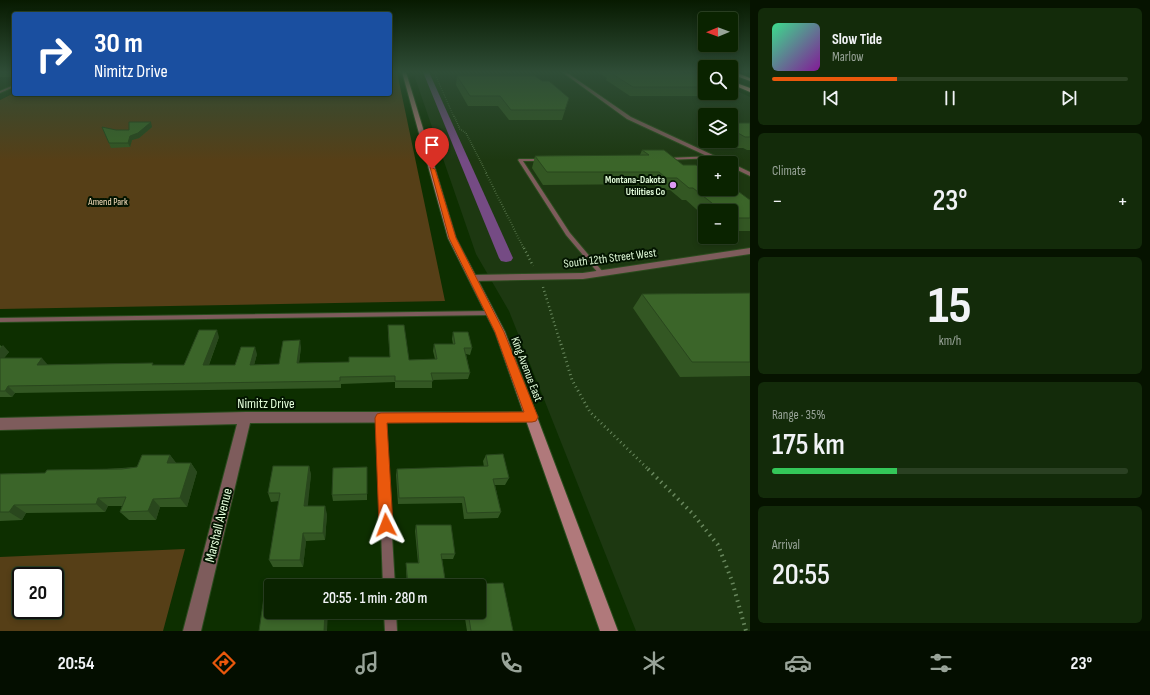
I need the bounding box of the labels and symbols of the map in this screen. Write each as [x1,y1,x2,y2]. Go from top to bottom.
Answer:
north arrow [698,12,738,52]
pin [415,128,449,169]
place label: Montana-Dakota Utilities Co [605,174,665,198]
marker: Montana-Dakota Utilities Co [668,180,678,190]
park label: Amend Park [87,196,128,208]
street label: South 12th Street West [563,245,658,272]
street label: King Avenue East [507,335,546,404]
street label: Nimitz Drive [237,395,295,412]
street label: Marshall Avenue [201,486,236,564]
position arrow [365,504,407,546]
speed limit sign: 20 [12,567,64,619]

